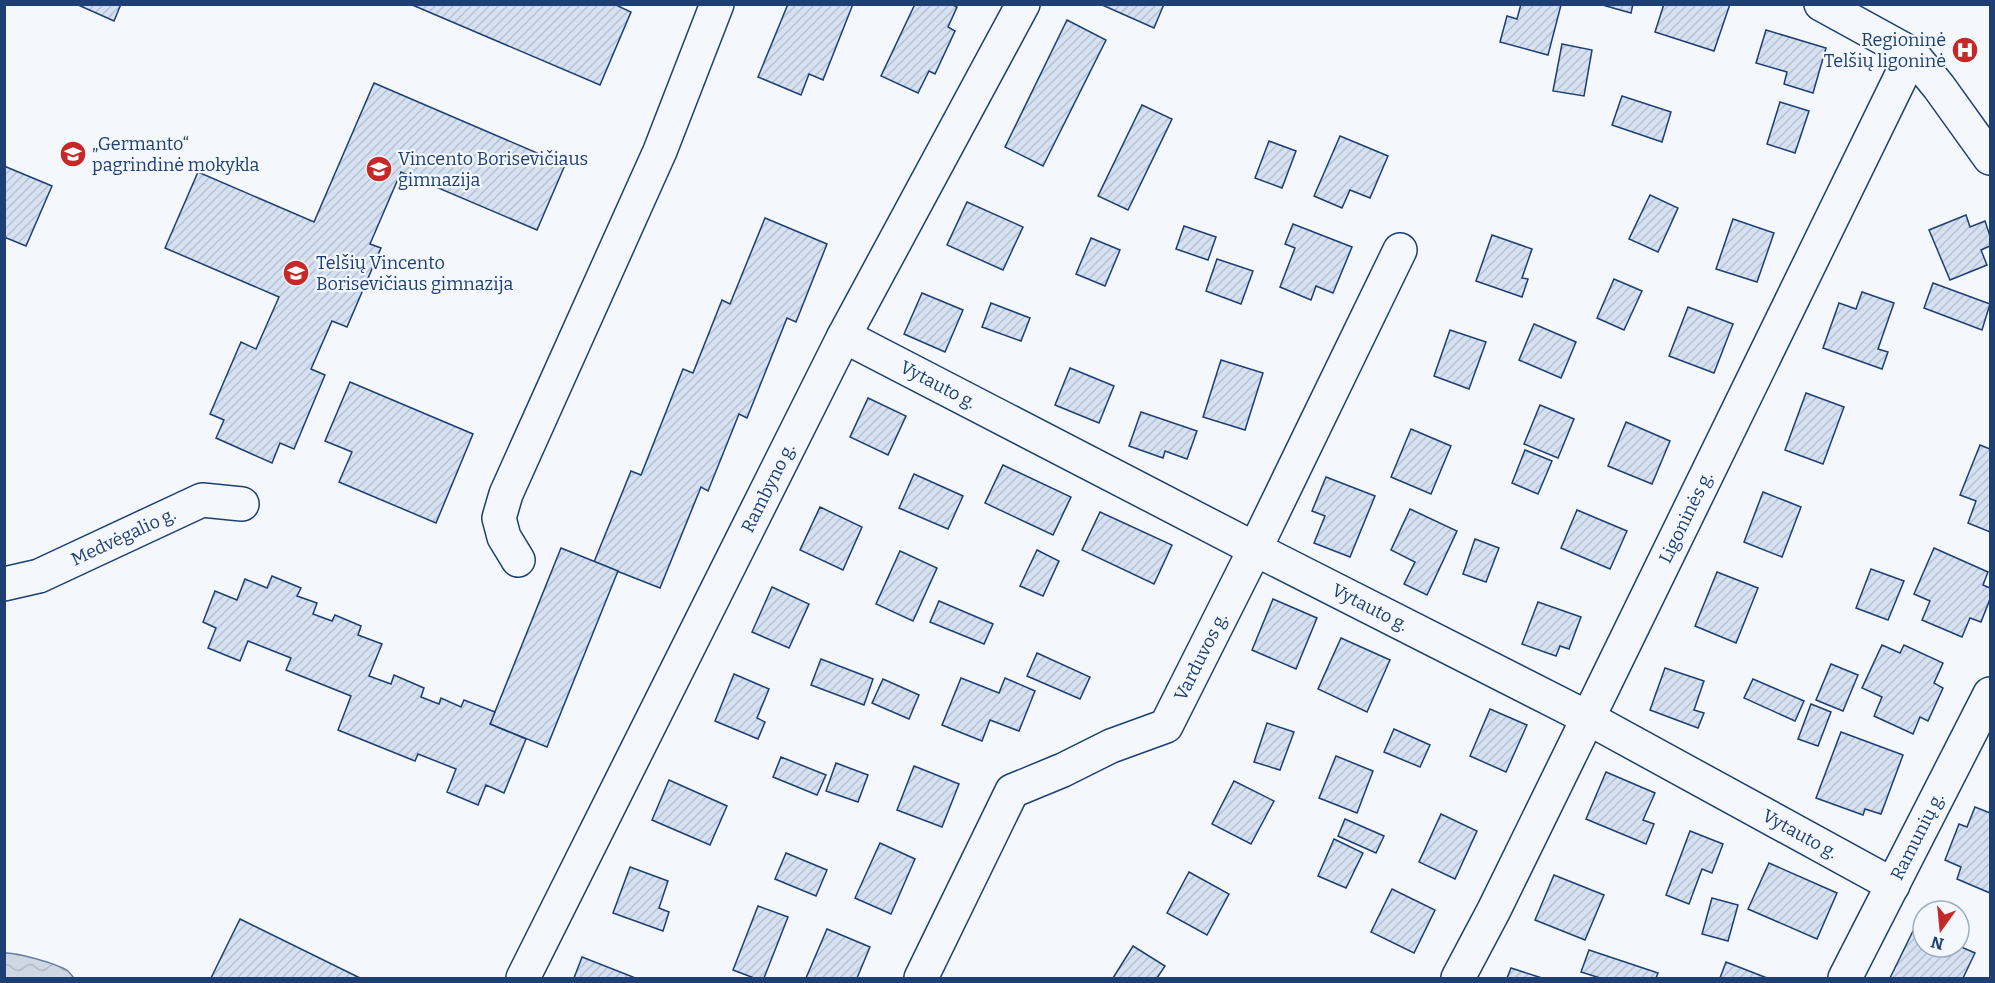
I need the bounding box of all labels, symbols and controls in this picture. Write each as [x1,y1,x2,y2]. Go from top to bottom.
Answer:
place label: Regioninė Telšių ligoninė [1824,29,1946,72]
hospital icon: Regioninė Telšių ligoninė [1950,35,1980,65]
place label: „Germanto“ pagrindinė mokykla [92,133,260,176]
school or university icon: „Germanto“ pagrindinė mokykla [58,139,88,169]
place label: Vincento Borisevičiaus gimnazija [398,148,588,191]
school or university icon: Vincento Borisevičiaus gimnazija [364,154,394,184]
place label: Telšių Vincento Borisevičiaus gimnazija [316,252,514,295]
school or university icon: Telšių Vincento Borisevičiaus gimnazija [281,258,311,288]
street label: Vytauto g. [896,356,980,414]
street label: Rambyno g. [736,439,800,536]
street label: Ligoninės g. [1654,468,1718,567]
street label: Medvėgalio g. [67,503,179,571]
street label: Vytauto g. [1328,579,1412,636]
street label: Varduvos g. [1170,609,1232,704]
street label: Ramunių g. [1886,789,1949,884]
street label: Vytauto g. [1758,805,1841,864]
north arrow [1911,899,1971,959]
text: N [1929,932,1946,954]

